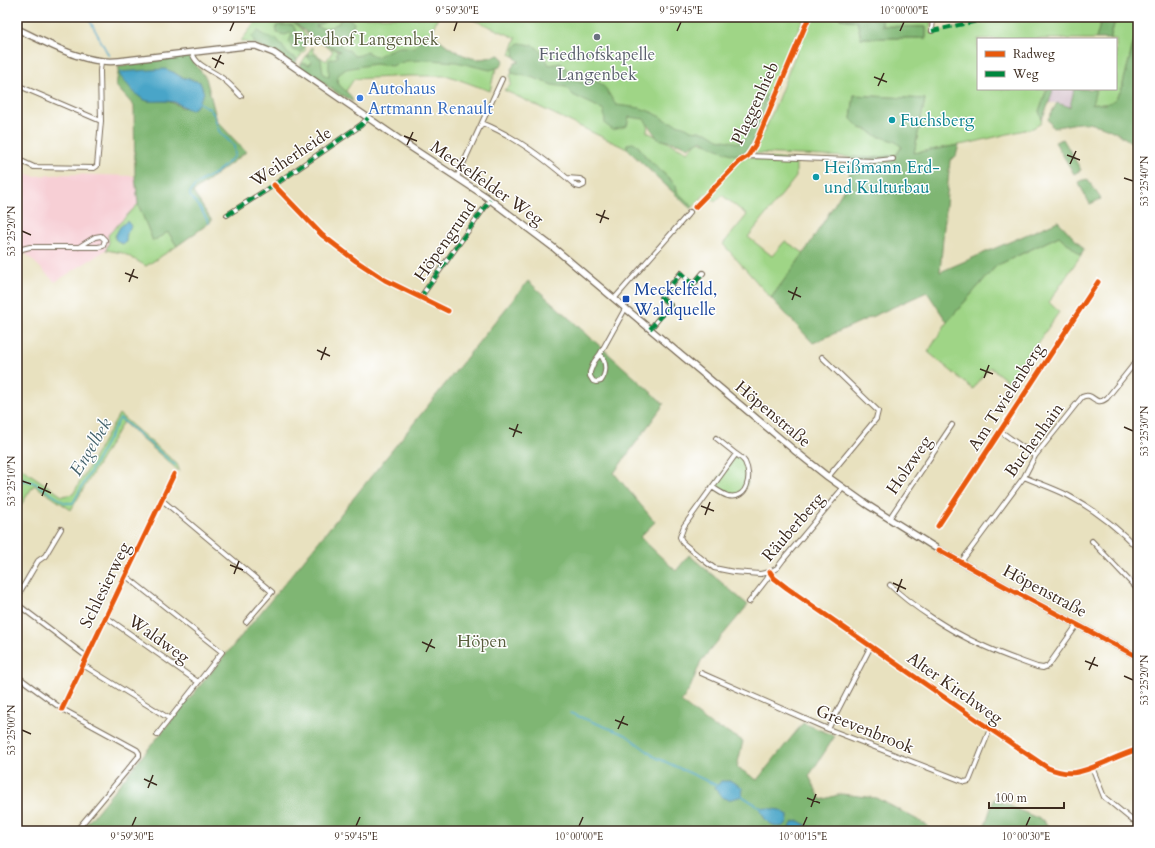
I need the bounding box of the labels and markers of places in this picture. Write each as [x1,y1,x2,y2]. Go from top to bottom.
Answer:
marker: Friedhofskapelle Langenbek [592,32,602,42]
place label: Friedhofskapelle Langenbek [539,43,655,86]
place label: Autohaus Artmann Renault [368,77,493,120]
marker: Autohaus Artmann Renault [355,93,365,103]
place label: Fuchsberg [900,109,975,132]
marker: Fuchsberg [887,115,897,125]
place label: Heißmann Erd- und Kulturbau [824,156,940,199]
marker: Heißmann Erd- und Kulturbau [811,172,821,182]
place label: Meckelfeld, Waldquelle [633,278,717,321]
marker: Meckelfeld, Waldquelle [621,294,631,304]

